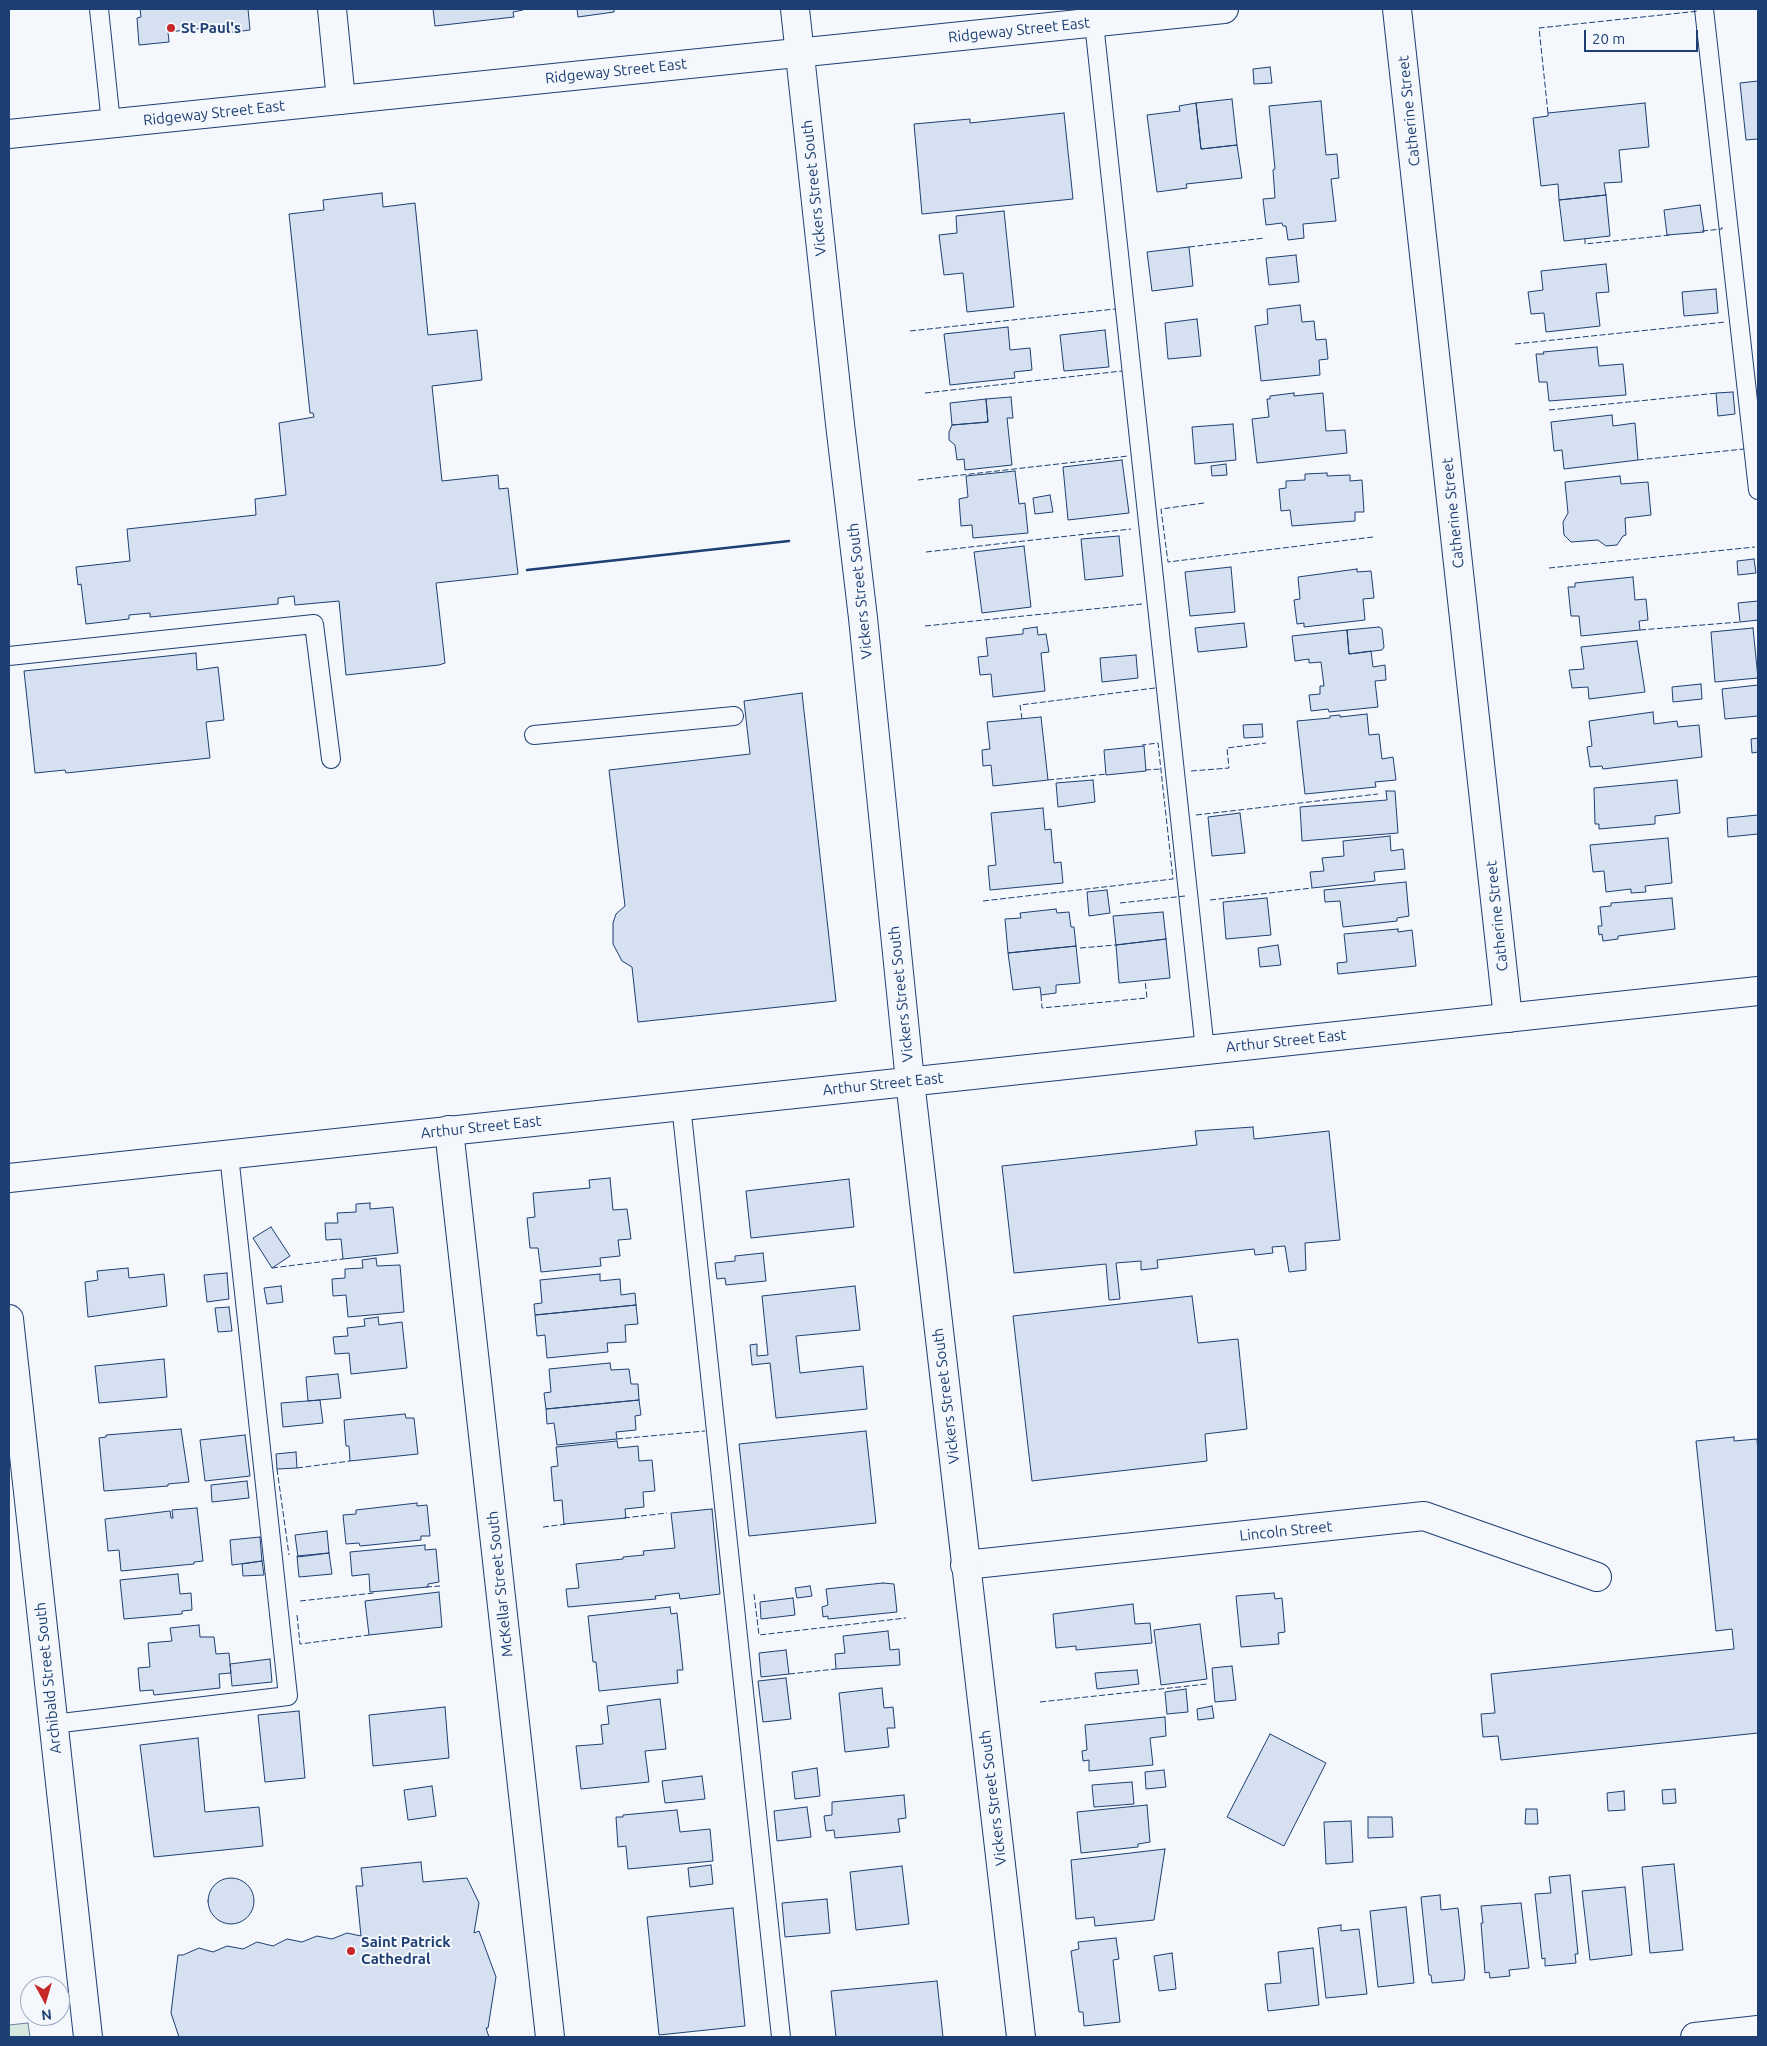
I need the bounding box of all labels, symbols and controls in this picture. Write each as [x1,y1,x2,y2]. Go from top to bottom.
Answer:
street label: Ridgeway Street East [947,14,1091,46]
place label: St Paul's [181,19,241,37]
scale bar [1587,20,1701,52]
marker: St Paul's [165,22,177,34]
text: 20 m [1592,30,1625,47]
street label: Ridgeway Street East [544,55,688,87]
street label: Catherine Street [1394,55,1424,167]
street label: Ridgeway Street East [142,97,286,129]
street label: Vickers Street South [798,119,830,257]
street label: Catherine Street [1438,457,1468,569]
street label: Vickers Street South [844,522,876,660]
street label: Catherine Street [1482,860,1512,972]
street label: Vickers Street South [885,925,917,1063]
street label: Arthur Street East [1225,1026,1347,1056]
street label: Arthur Street East [822,1069,944,1099]
street label: Arthur Street East [420,1112,542,1142]
street label: Vickers Street South [929,1327,963,1465]
street label: McKellar Street South [483,1510,517,1658]
street label: Lincoln Street [1239,1517,1333,1545]
street label: Archibald Street South [31,1601,65,1755]
street label: Vickers Street South [976,1729,1010,1867]
place label: Saint Patrick Cathedral [361,1933,451,1968]
marker: Saint Patrick Cathedral [345,1945,357,1957]
north arrow [20,1976,70,2026]
text: N [40,2006,53,2023]

